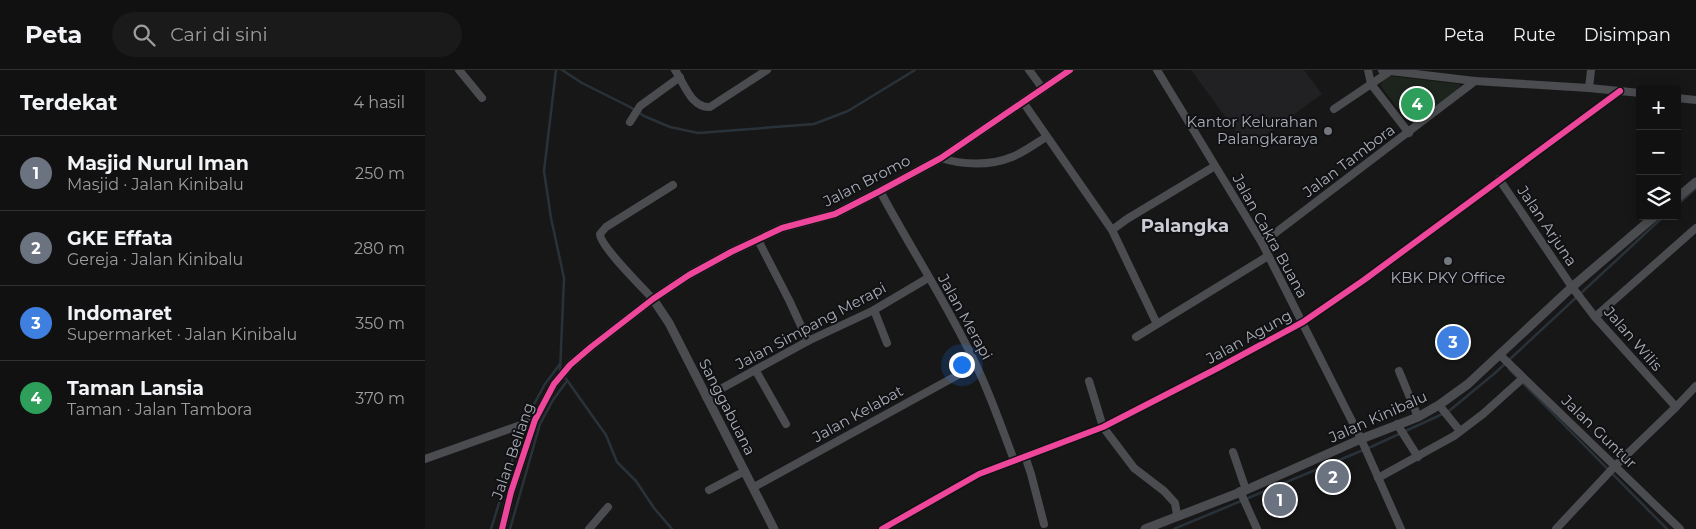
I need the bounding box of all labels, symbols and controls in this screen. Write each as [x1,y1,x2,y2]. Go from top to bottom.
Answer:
search box [112,12,462,57]
text: Peta [25,20,82,49]
icon: search [130,21,158,49]
text: Cari di sini [170,23,268,46]
text: Peta [1444,24,1485,46]
text: Rute [1513,24,1556,46]
text: Disimpan [1584,24,1671,46]
pin: 4 [1401,85,1433,123]
map controls [1636,85,1681,220]
button: + [1636,85,1681,130]
text: Terdekat [20,90,117,115]
text: 4 hasil [354,93,405,112]
place label: Kantor Kelurahan Palangkaraya [1187,112,1318,148]
street label: Jalan Tambora [1298,120,1398,202]
marker: Kantor Kelurahan Palangkaraya [1322,125,1334,137]
button: − [1636,130,1681,175]
street label: Jalan Bromo [819,150,913,211]
text: Masjid Nurul Iman [67,152,249,175]
text: 1 [33,164,39,183]
text: 250 m [355,164,405,183]
street label: Jalan Cakra Buana [1228,170,1312,301]
text: Masjid · Jalan Kinibalu [67,175,244,194]
button: layers [1636,175,1681,220]
street label: Jalan Arjuna [1513,181,1581,270]
district label: Palangka [1141,215,1229,237]
text: GKE Effata [67,227,173,250]
text: 2 [31,239,41,258]
text: 280 m [354,239,405,258]
text: Gereja · Jalan Kinibalu [67,250,243,269]
marker: KBK PKY Office [1442,255,1454,267]
place label: KBK PKY Office [1391,268,1505,287]
street label: Jalan Merapi [934,270,997,363]
street label: Jalan Simpang Merapi [731,278,889,374]
text: Indomaret [67,302,172,325]
street label: Jalan Wilis [1600,302,1667,375]
street label: Jalan Agung [1202,305,1295,368]
text: 3 [31,314,41,333]
text: 350 m [355,314,405,333]
pin: 3 [1437,323,1469,361]
text: Supermarket · Jalan Kinibalu [67,325,297,344]
your location [949,352,975,378]
street label: Sanggabuana [695,355,760,458]
text: Taman Lansia [67,377,204,400]
street label: Jalan Kelabat [808,381,906,447]
street label: Jalan Kinibalu [1325,386,1430,447]
text: 4 [30,389,42,408]
text: 370 m [355,389,405,408]
street label: Jalan Guntur [1557,390,1641,472]
text: Taman · Jalan Tambora [67,400,252,419]
street label: Jalan Beliang [487,400,538,503]
pin: 2 [1317,458,1349,496]
pin: 1 [1264,481,1296,519]

